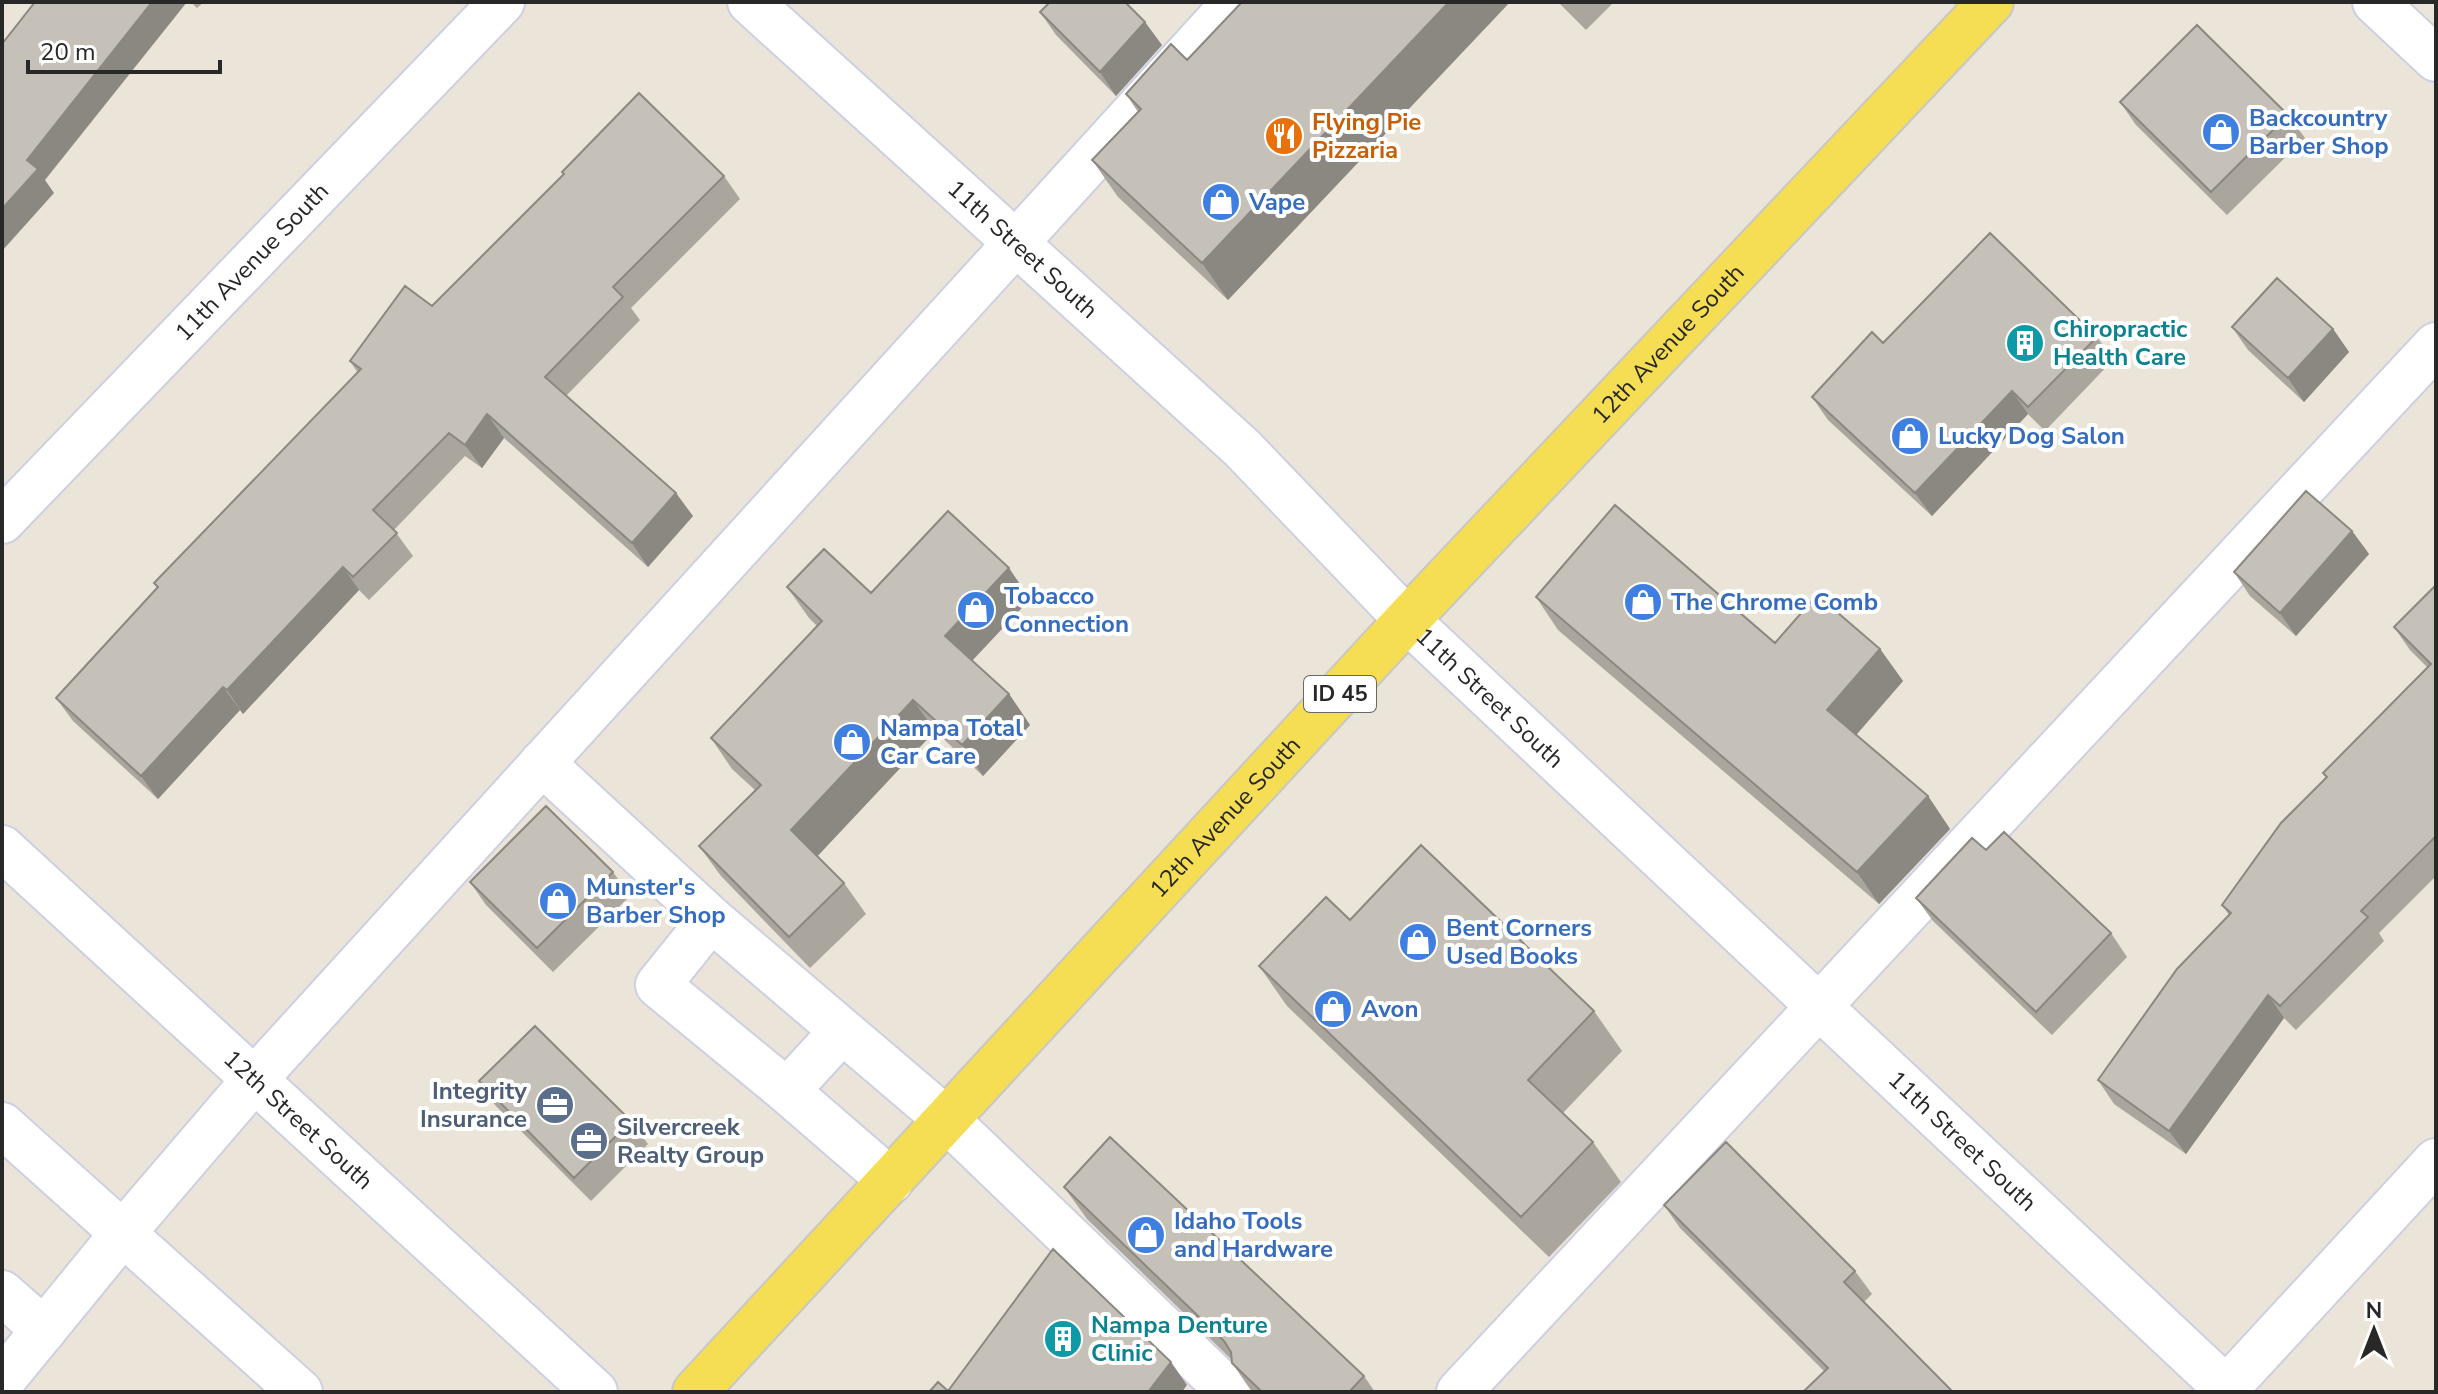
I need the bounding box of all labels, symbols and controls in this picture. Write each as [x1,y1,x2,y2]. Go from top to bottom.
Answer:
scale bar [28,24,220,74]
text: 20 m [40,36,96,68]
place label: Backcountry Barber Shop [2249,102,2389,162]
place label: Flying Pie Pizzaria [1312,106,1421,166]
shop icon: Backcountry Barber Shop [2200,111,2242,153]
restaurant icon: Flying Pie Pizzaria [1263,115,1305,157]
street label: 11th Street South [941,173,1105,326]
street label: 11th Avenue South [168,176,336,348]
shop icon: Vape [1200,181,1242,223]
place label: Vape [1248,186,1305,218]
street label: 12th Avenue South [1585,257,1751,431]
place label: Chiropractic Health Care [2053,313,2188,373]
building icon: Chiropractic Health Care [2004,322,2046,364]
shop icon: Lucky Dog Salon [1889,415,1931,457]
place label: Lucky Dog Salon [1938,420,2125,452]
place label: Tobacco Connection [1004,580,1129,640]
shop icon: The Chrome Comb [1622,581,1664,623]
place label: The Chrome Comb [1671,586,1878,618]
shop icon: Tobacco Connection [955,589,997,631]
street label: 11th Street South [1409,620,1571,775]
road number: ID 45 [1304,676,1376,712]
place label: Nampa Total Car Care [880,712,1023,772]
shop icon: Nampa Total Car Care [831,721,873,763]
street label: 12th Avenue South [1143,730,1308,905]
place label: Munster's Barber Shop [586,871,726,931]
shop icon: Munster's Barber Shop [537,880,579,922]
place label: Bent Corners Used Books [1446,912,1592,972]
shop icon: Bent Corners Used Books [1397,921,1439,963]
shop icon: Avon [1312,988,1354,1030]
place label: Avon [1361,993,1418,1025]
street label: 12th Street South [217,1043,380,1197]
street label: 11th Street South [1881,1064,2044,1219]
place label: Integrity Insurance [420,1075,527,1135]
office icon: Integrity Insurance [534,1084,576,1126]
place label: Silvercreek Realty Group [617,1111,764,1171]
office icon: Silvercreek Realty Group [568,1120,610,1162]
place label: Idaho Tools and Hardware [1174,1205,1333,1265]
shop icon: Idaho Tools and Hardware [1125,1214,1167,1256]
north arrow [2334,1290,2414,1370]
text: N [2366,1296,2382,1326]
place label: Nampa Denture Clinic [1091,1309,1268,1369]
building icon: Nampa Denture Clinic [1042,1318,1084,1360]

